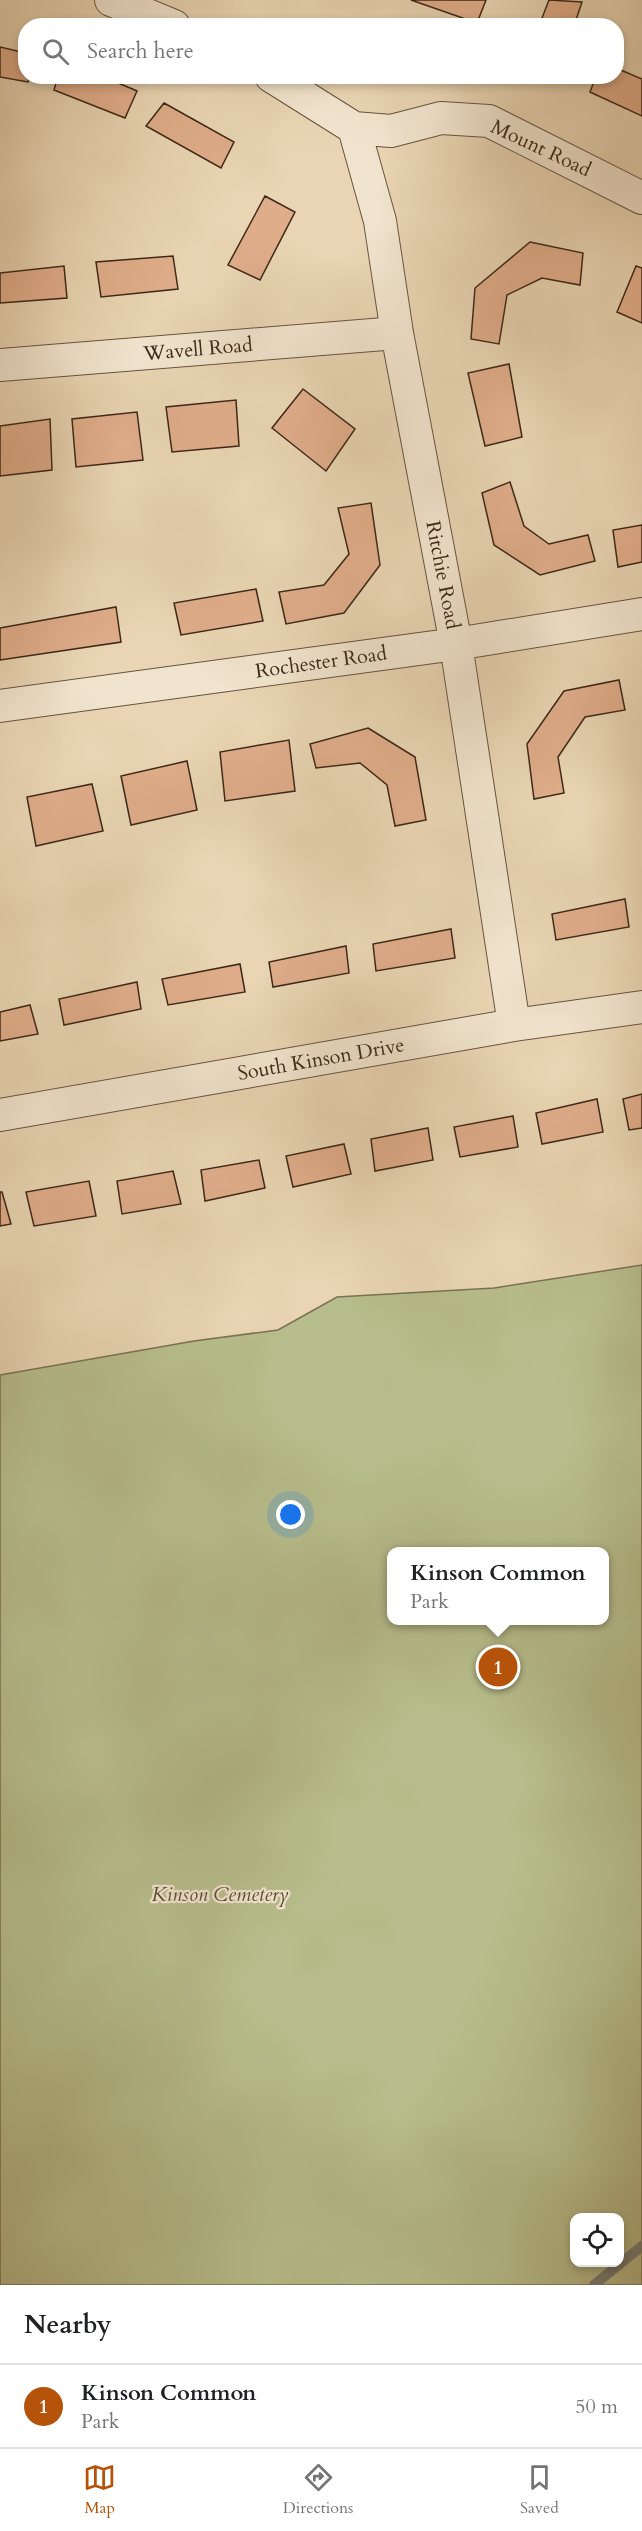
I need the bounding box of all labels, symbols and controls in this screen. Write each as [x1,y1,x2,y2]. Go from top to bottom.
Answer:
search box [18,18,624,84]
icon: search [39,35,72,68]
text: Search here [87,36,194,66]
street label: Mount Road [487,113,596,183]
street label: Wavell Road [141,331,254,367]
street label: Ritchie Road [419,518,467,632]
street label: Rochester Road [253,639,389,685]
street label: South Kinson Drive [235,1031,407,1087]
your location [276,1500,305,1529]
popup [387,1547,609,1625]
text: Kinson Common [410,1558,586,1588]
text: Park [410,1588,449,1615]
pin: 1 [478,1644,518,1690]
park label: Kinson Cemetery [152,1881,289,1908]
map controls [570,2213,624,2267]
button: locate [570,2213,624,2267]
text: Nearby [24,2307,112,2342]
text: Kinson Common [81,2378,256,2408]
text: 1 [38,2393,49,2420]
text: 50 m [575,2393,618,2420]
text: Park [81,2408,119,2435]
tab: Map [83,2461,116,2519]
tab: Directions [283,2461,353,2519]
tab: Saved [520,2461,559,2519]

